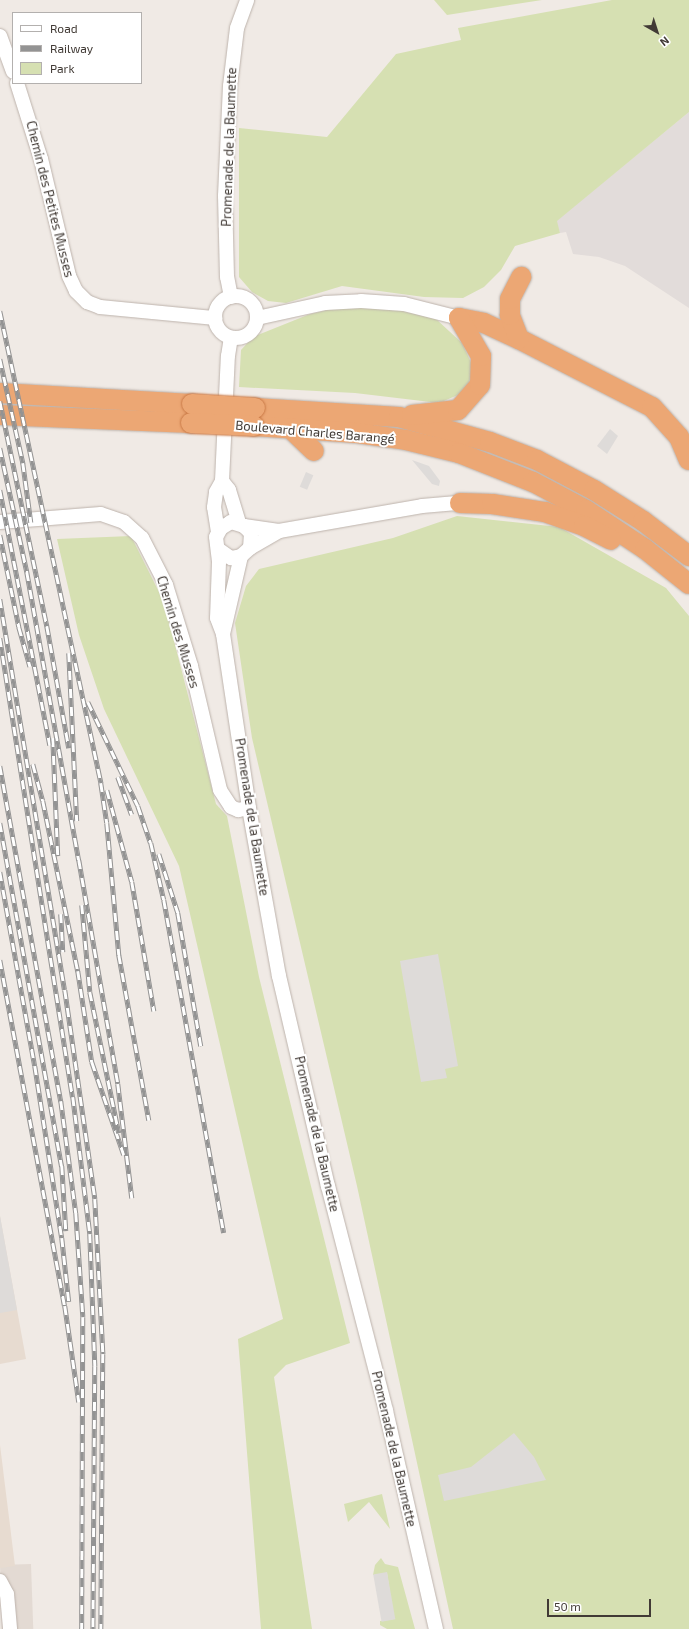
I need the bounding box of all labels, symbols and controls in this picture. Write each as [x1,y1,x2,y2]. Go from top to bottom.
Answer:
legend [12,12,142,84]
north arrow [637,12,677,52]
text: Road [50,21,78,35]
text: N [658,34,672,49]
text: Railway [50,41,93,55]
text: Park [50,61,75,75]
street label: Promenade de la Baumette [218,67,240,227]
street label: Chemin des Petites Musses [23,119,77,279]
street label: Boulevard Charles Barangé [235,417,395,447]
street label: Chemin des Musses [154,574,202,690]
street label: Promenade de la Baumette [232,737,272,897]
street label: Promenade de la Baumette [291,1055,343,1213]
street label: Promenade de la Baumette [368,1370,420,1528]
scale bar [549,1591,653,1617]
text: 50 m [554,1599,581,1613]

